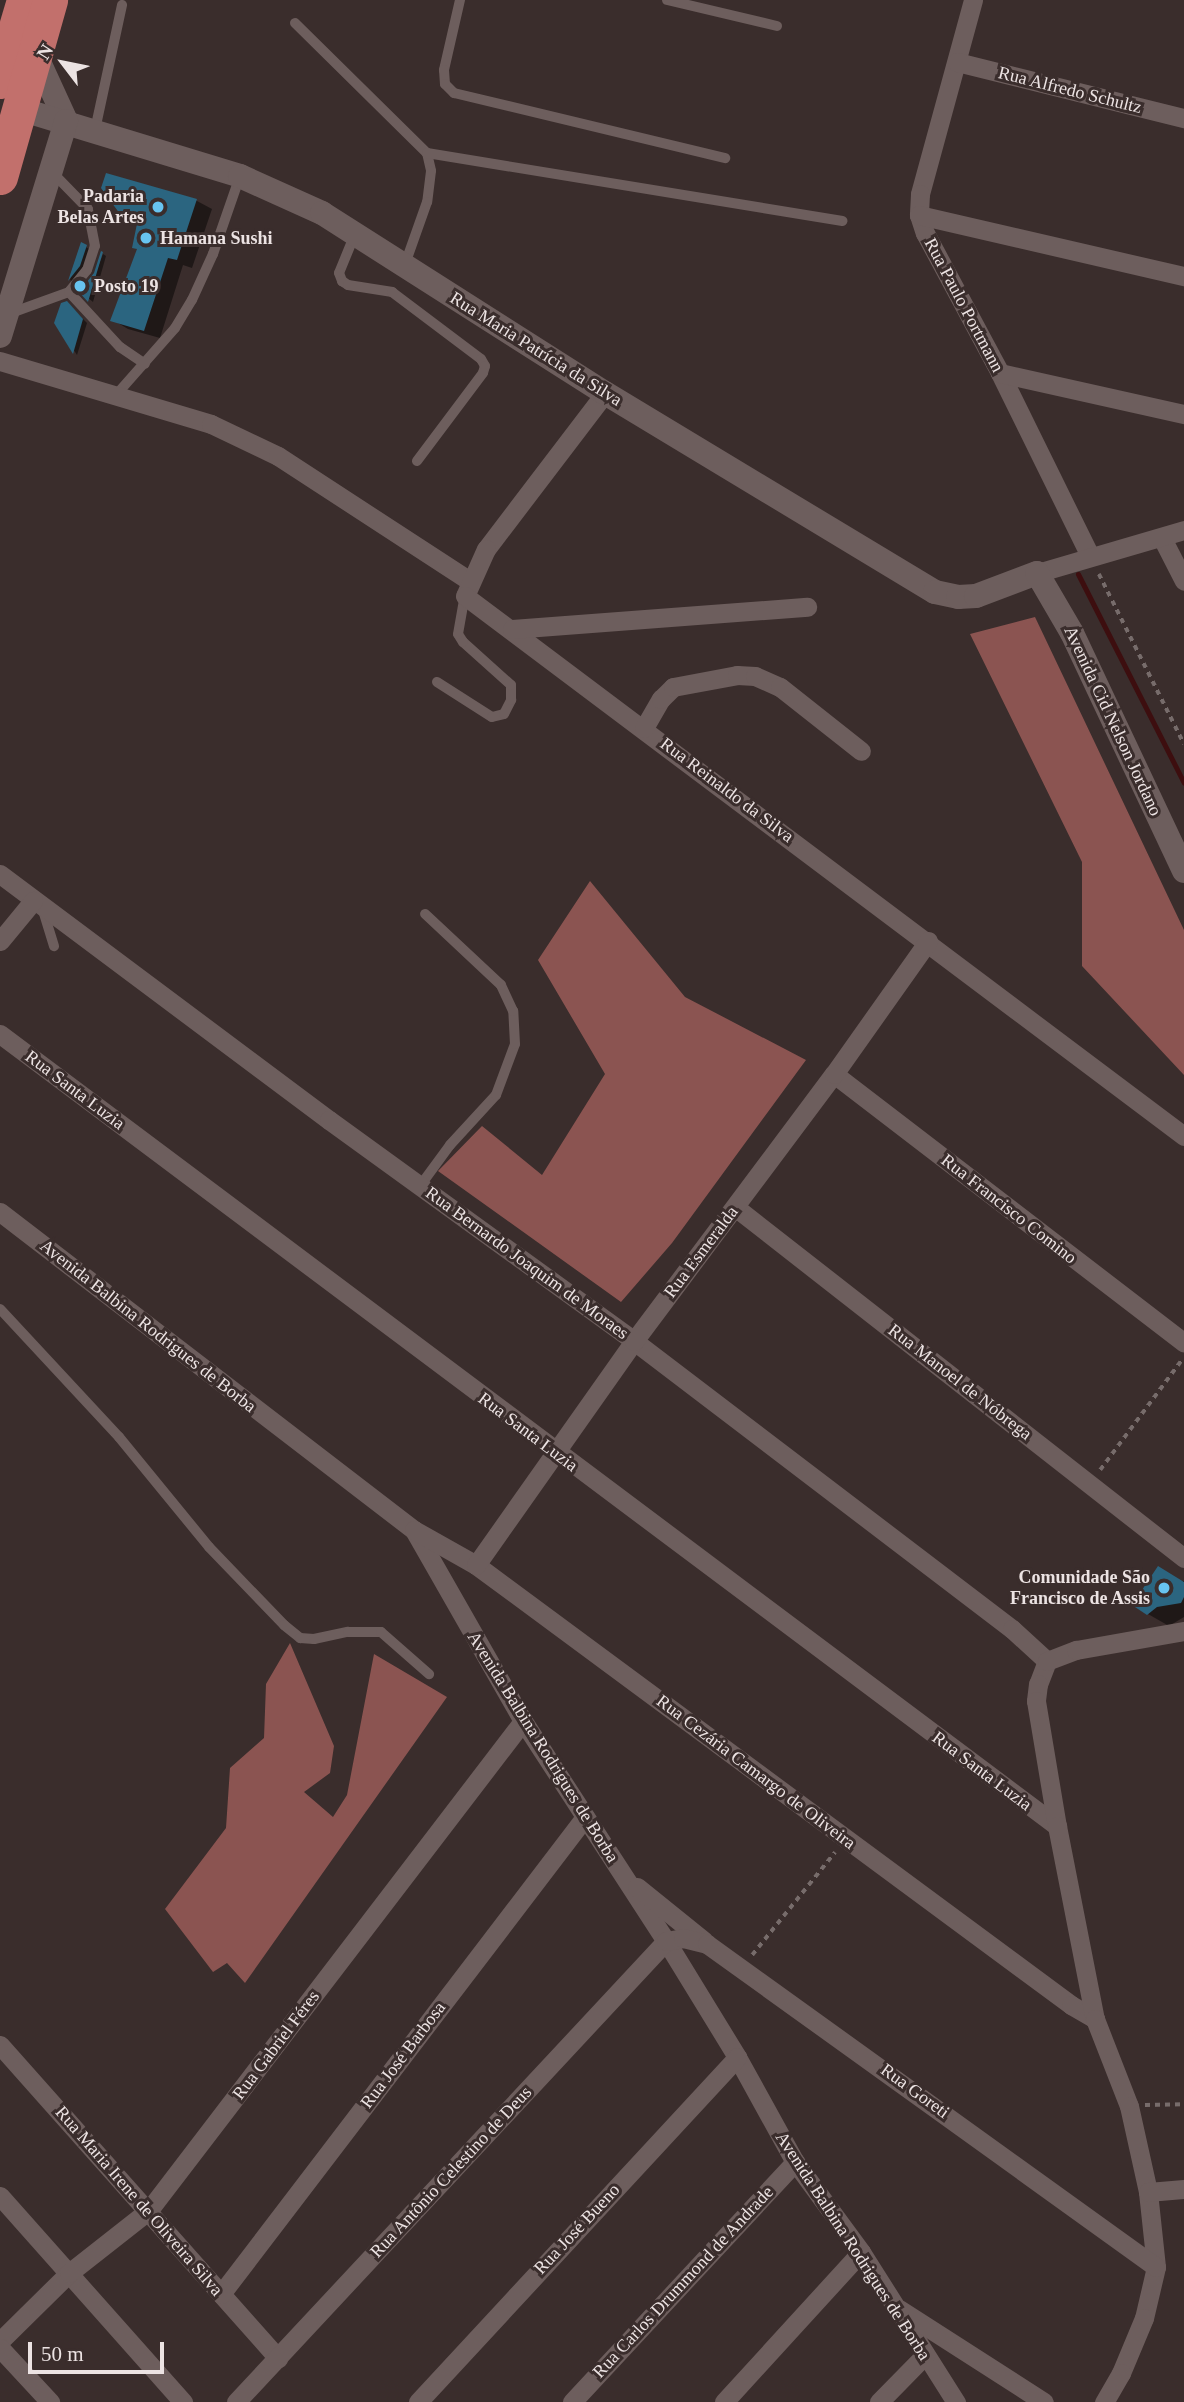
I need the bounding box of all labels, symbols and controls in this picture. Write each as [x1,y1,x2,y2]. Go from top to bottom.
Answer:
north arrow [28,28,98,98]
text: N [32,40,57,63]
street label: Rua Alfredo Schultz [996,62,1144,118]
place label: Padaria Belas Artes [57,186,144,228]
marker: Padaria Belas Artes [150,199,166,215]
place label: Hamana Sushi [160,227,273,249]
marker: Hamana Sushi [138,230,154,246]
street label: Rua Paulo Portmann [919,234,1009,376]
place label: Posto 19 [94,275,158,297]
marker: Posto 19 [72,278,88,294]
street label: Rua Maria Patrícia da Silva [446,287,626,411]
street label: Avenida Cid Nelson Jordano [1059,623,1167,819]
street label: Rua Reinaldo da Silva [656,733,798,847]
street label: Rua Santa Luzia [21,1046,129,1134]
street label: Rua Francisco Comino [937,1149,1081,1269]
street label: Rua Bernardo Joaquim de Moraes [421,1182,633,1344]
street label: Rua Esmeralda [659,1202,743,1302]
street label: Avenida Balbina Rodrigues de Borba [36,1235,260,1417]
street label: Rua Manoel de Nóbrega [884,1319,1036,1445]
street label: Rua Santa Luzia [474,1388,582,1476]
place label: Comunidade São Francisco de Assis [1009,1567,1150,1610]
marker: Comunidade São Francisco de Assis [1156,1580,1172,1596]
street label: Avenida Balbina Rodrigues de Borba [463,1627,623,1867]
street label: Rua Cezária Camargo de Oliveira [652,1690,860,1854]
street label: Rua Santa Luzia [928,1727,1036,1815]
street label: Rua Gabriel Féres [228,1986,324,2104]
street label: Rua José Barbosa [356,1997,450,2113]
street label: Rua Goreti [877,2059,953,2123]
street label: Rua Antônio Celestino de Deus [365,2081,537,2263]
street label: Rua Maria Irene de Oliveira Silva [51,2102,227,2300]
street label: Avenida Balbina Rodrigues de Borba [771,2127,935,2365]
street label: Rua José Bueno [530,2179,624,2279]
street label: Rua Carlos Drummond de Andrade [588,2181,778,2383]
scale bar [32,2328,168,2372]
text: 50 m [41,2342,84,2366]

